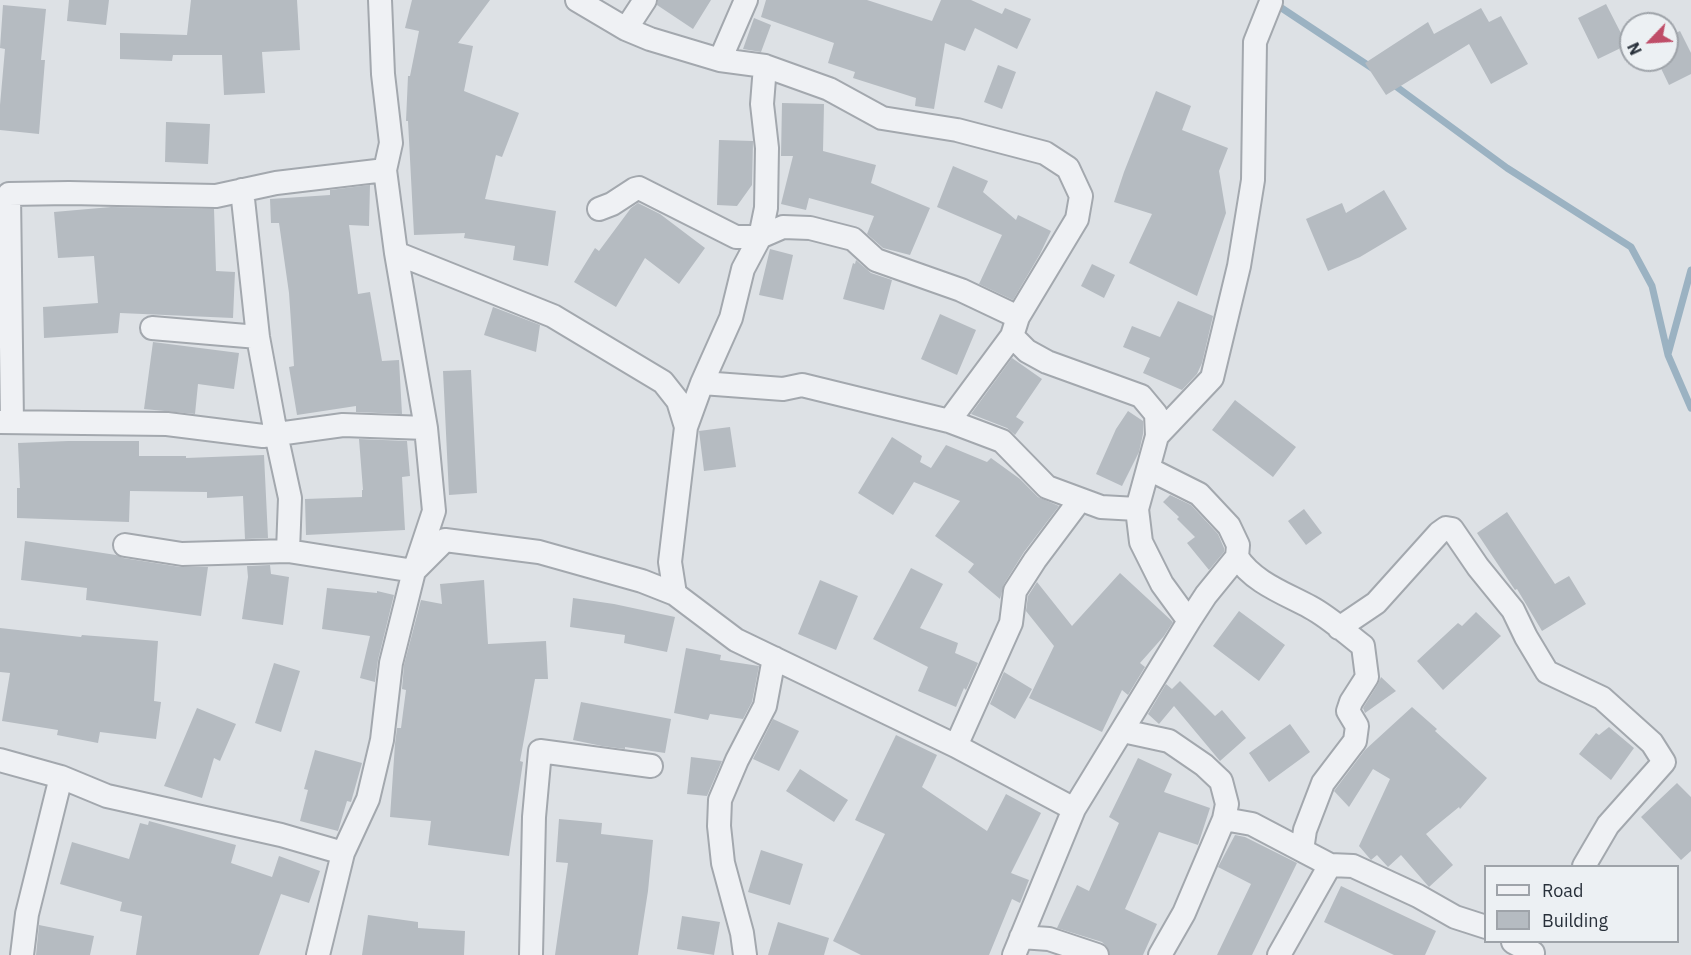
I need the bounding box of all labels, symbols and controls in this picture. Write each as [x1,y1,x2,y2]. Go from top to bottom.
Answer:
north arrow [1619,12,1679,72]
text: N [1623,39,1646,58]
legend [1484,865,1679,943]
text: Road [1542,879,1583,902]
text: Building [1542,909,1608,932]

